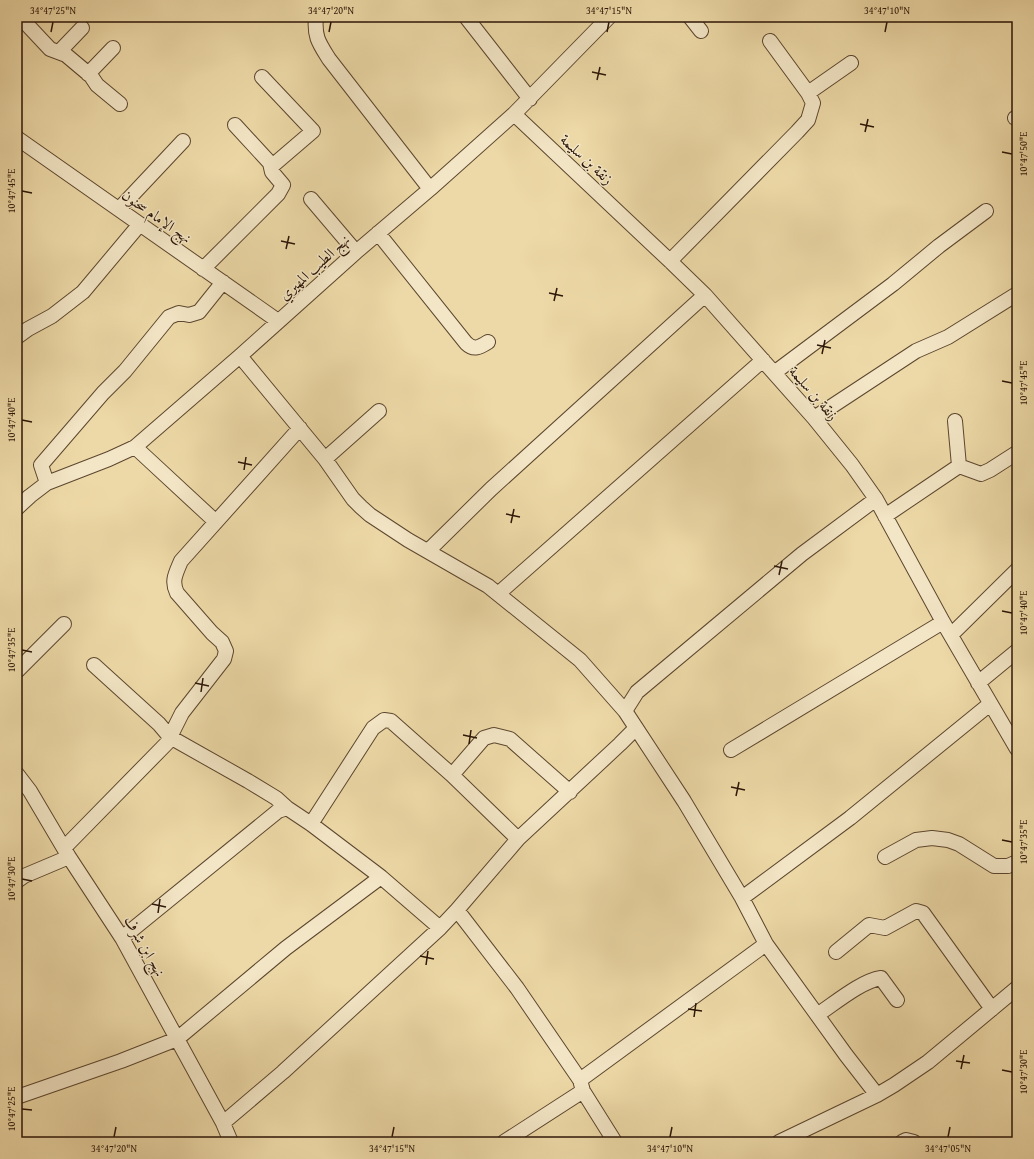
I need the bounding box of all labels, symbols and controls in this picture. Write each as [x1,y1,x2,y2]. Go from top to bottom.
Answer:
text: 34°47'25"N [30,3,76,18]
text: 34°47'20"N [308,3,354,18]
text: 34°47'15"N [586,3,632,18]
text: 34°47'10"N [864,3,910,18]
street label: زنقة بن سليمة [556,129,618,189]
text: 10°47'50"E [1016,132,1031,176]
text: 10°47'45"E [4,169,19,213]
street label: نهج الإمام سحنون [116,184,196,251]
street label: نهج الطيب المهيري [274,229,357,308]
street label: زنقة بن سليمة [784,361,844,425]
text: 10°47'45"E [1016,361,1031,405]
text: 10°47'40"E [4,398,19,442]
text: 10°47'40"E [1016,591,1031,635]
text: 10°47'35"E [4,628,19,672]
text: 10°47'35"E [1016,820,1031,864]
text: 10°47'30"E [4,857,19,901]
street label: نهج ابن شرف [116,912,171,982]
text: 10°47'30"E [1016,1050,1031,1094]
text: 10°47'25"E [4,1087,19,1131]
text: 34°47'20"N [91,1141,137,1156]
text: 34°47'15"N [369,1141,415,1156]
text: 34°47'10"N [647,1141,693,1156]
text: 34°47'05"N [925,1141,971,1156]

